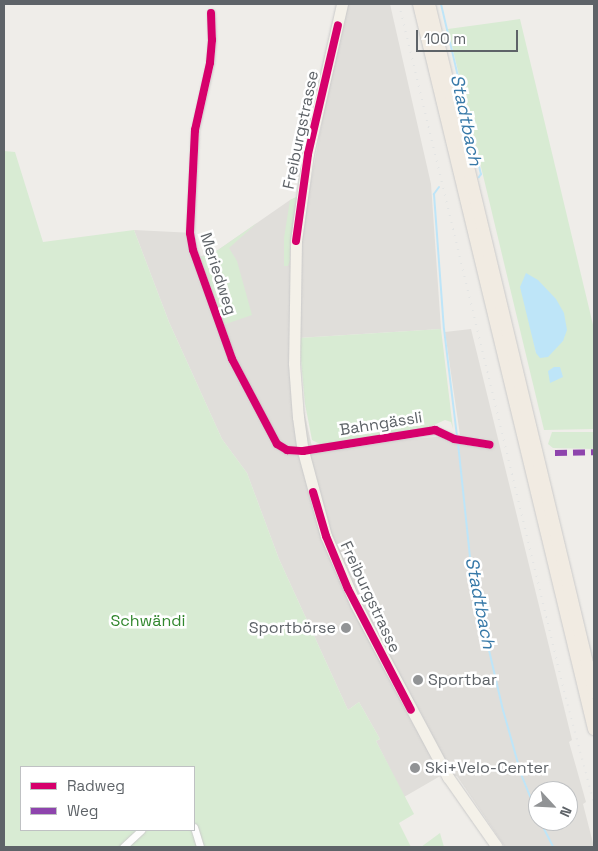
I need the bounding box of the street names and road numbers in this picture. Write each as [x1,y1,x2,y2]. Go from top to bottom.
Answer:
street label: Freiburgstrasse [279,69,323,191]
street label: Meriedweg [196,230,240,318]
street label: Bahngässli [338,408,424,440]
street label: Freiburgstrasse [336,538,404,656]

